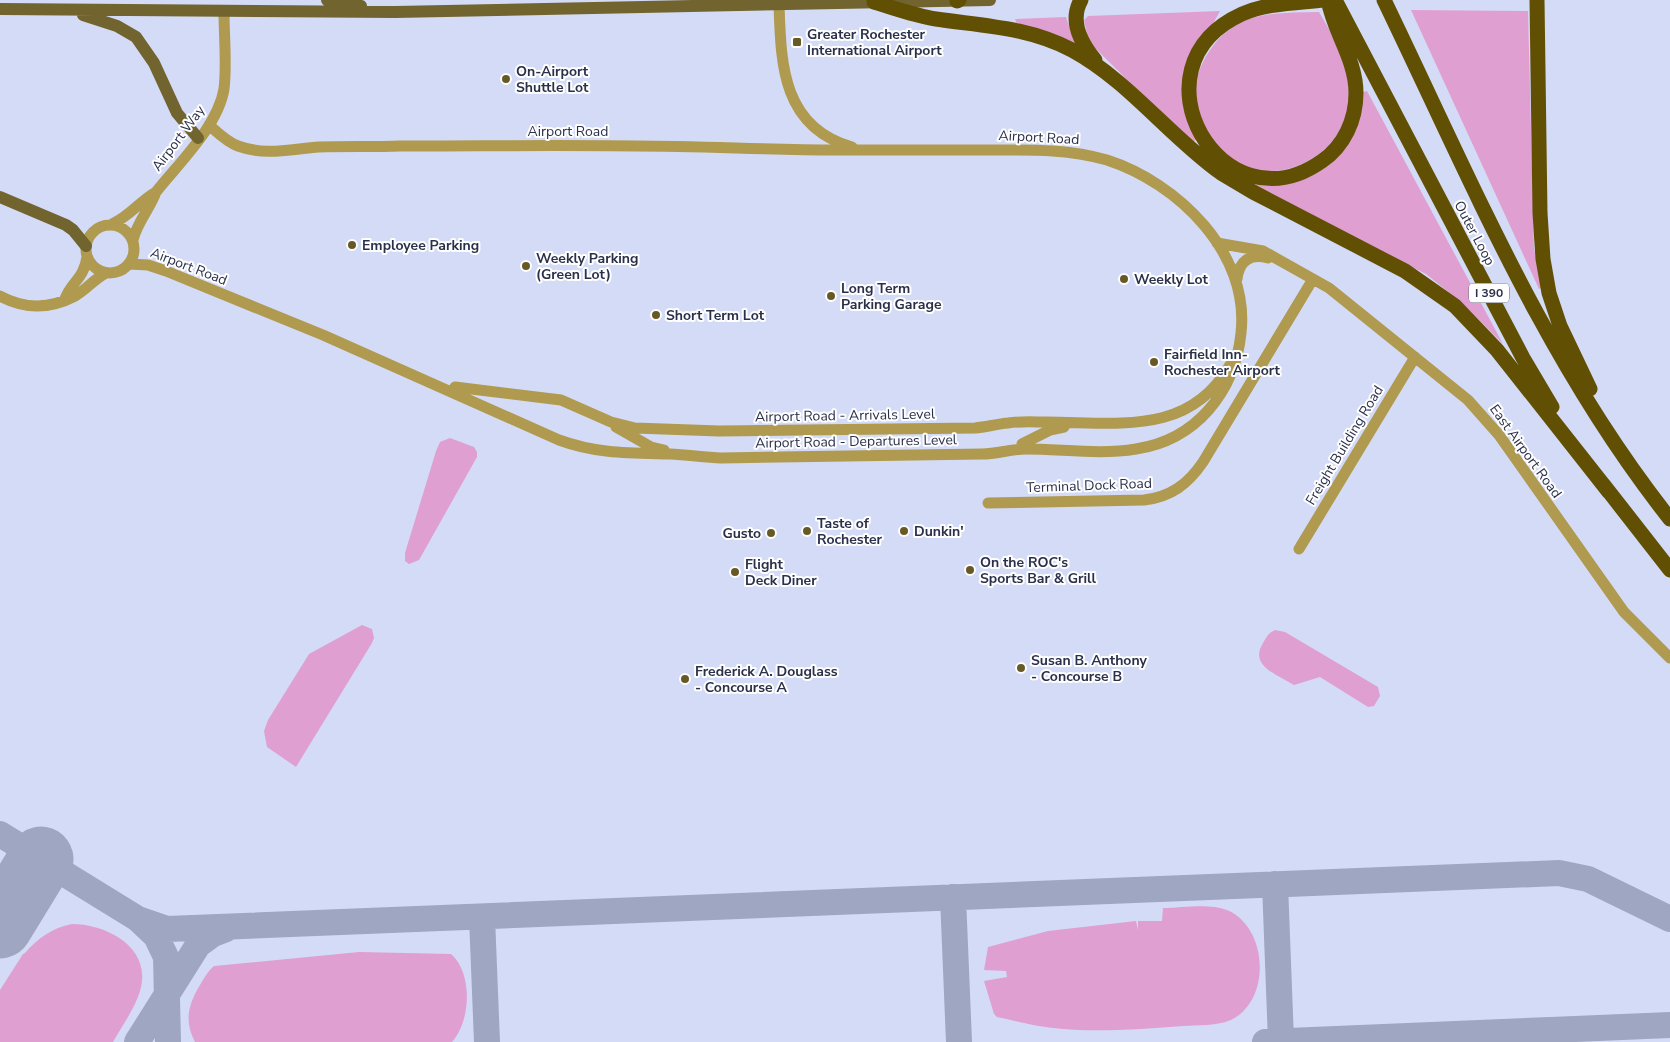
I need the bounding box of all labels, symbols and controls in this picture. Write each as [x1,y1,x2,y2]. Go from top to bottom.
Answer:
place label: Greater Rochester International Airport [807,25,942,60]
marker: Greater Rochester International Airport [791,36,803,48]
place label: On-Airport Shuttle Lot [516,62,589,97]
marker: On-Airport Shuttle Lot [500,73,512,85]
street label: Airport Way [148,101,210,175]
street label: Airport Road [528,122,608,141]
street label: Airport Road [998,126,1080,149]
street label: Outer Loop [1450,198,1500,269]
place label: Employee Parking [362,236,479,255]
marker: Employee Parking [346,239,358,251]
street label: Airport Road [148,243,230,290]
place label: Weekly Parking (Green Lot) [536,249,638,284]
marker: Weekly Parking (Green Lot) [520,260,532,272]
place label: Weekly Lot [1134,270,1209,289]
marker: Weekly Lot [1118,273,1130,285]
place label: Long Term Parking Garage [841,279,942,314]
road number: I 390 [1469,284,1509,302]
marker: Long Term Parking Garage [825,290,837,302]
place label: Short Term Lot [666,306,765,325]
marker: Short Term Lot [650,309,662,321]
place label: Fairfield Inn- Rochester Airport [1164,345,1281,380]
marker: Fairfield Inn- Rochester Airport [1148,356,1160,368]
street label: Freight Building Road [1301,382,1388,509]
street label: East Airport Road [1485,401,1566,502]
street label: Airport Road - Arrivals Level [755,404,936,427]
street label: Airport Road - Departures Level [755,430,958,453]
street label: Terminal Dock Road [1026,474,1152,497]
place label: Taste of Rochester [817,514,883,549]
place label: Dunkin' [914,522,964,541]
place label: Gusto [722,524,761,543]
marker: Taste of Rochester [801,525,813,537]
marker: Dunkin' [898,525,910,537]
marker: Gusto [765,527,777,539]
place label: On the ROC's Sports Bar & Grill [980,553,1096,588]
place label: Flight Deck Diner [745,555,817,590]
marker: On the ROC's Sports Bar & Grill [964,564,976,576]
marker: Flight Deck Diner [729,566,741,578]
place label: Susan B. Anthony - Concourse B [1031,651,1148,686]
place label: Frederick A. Douglass - Concourse A [695,662,838,697]
marker: Susan B. Anthony - Concourse B [1015,662,1027,674]
marker: Frederick A. Douglass - Concourse A [679,673,691,685]

